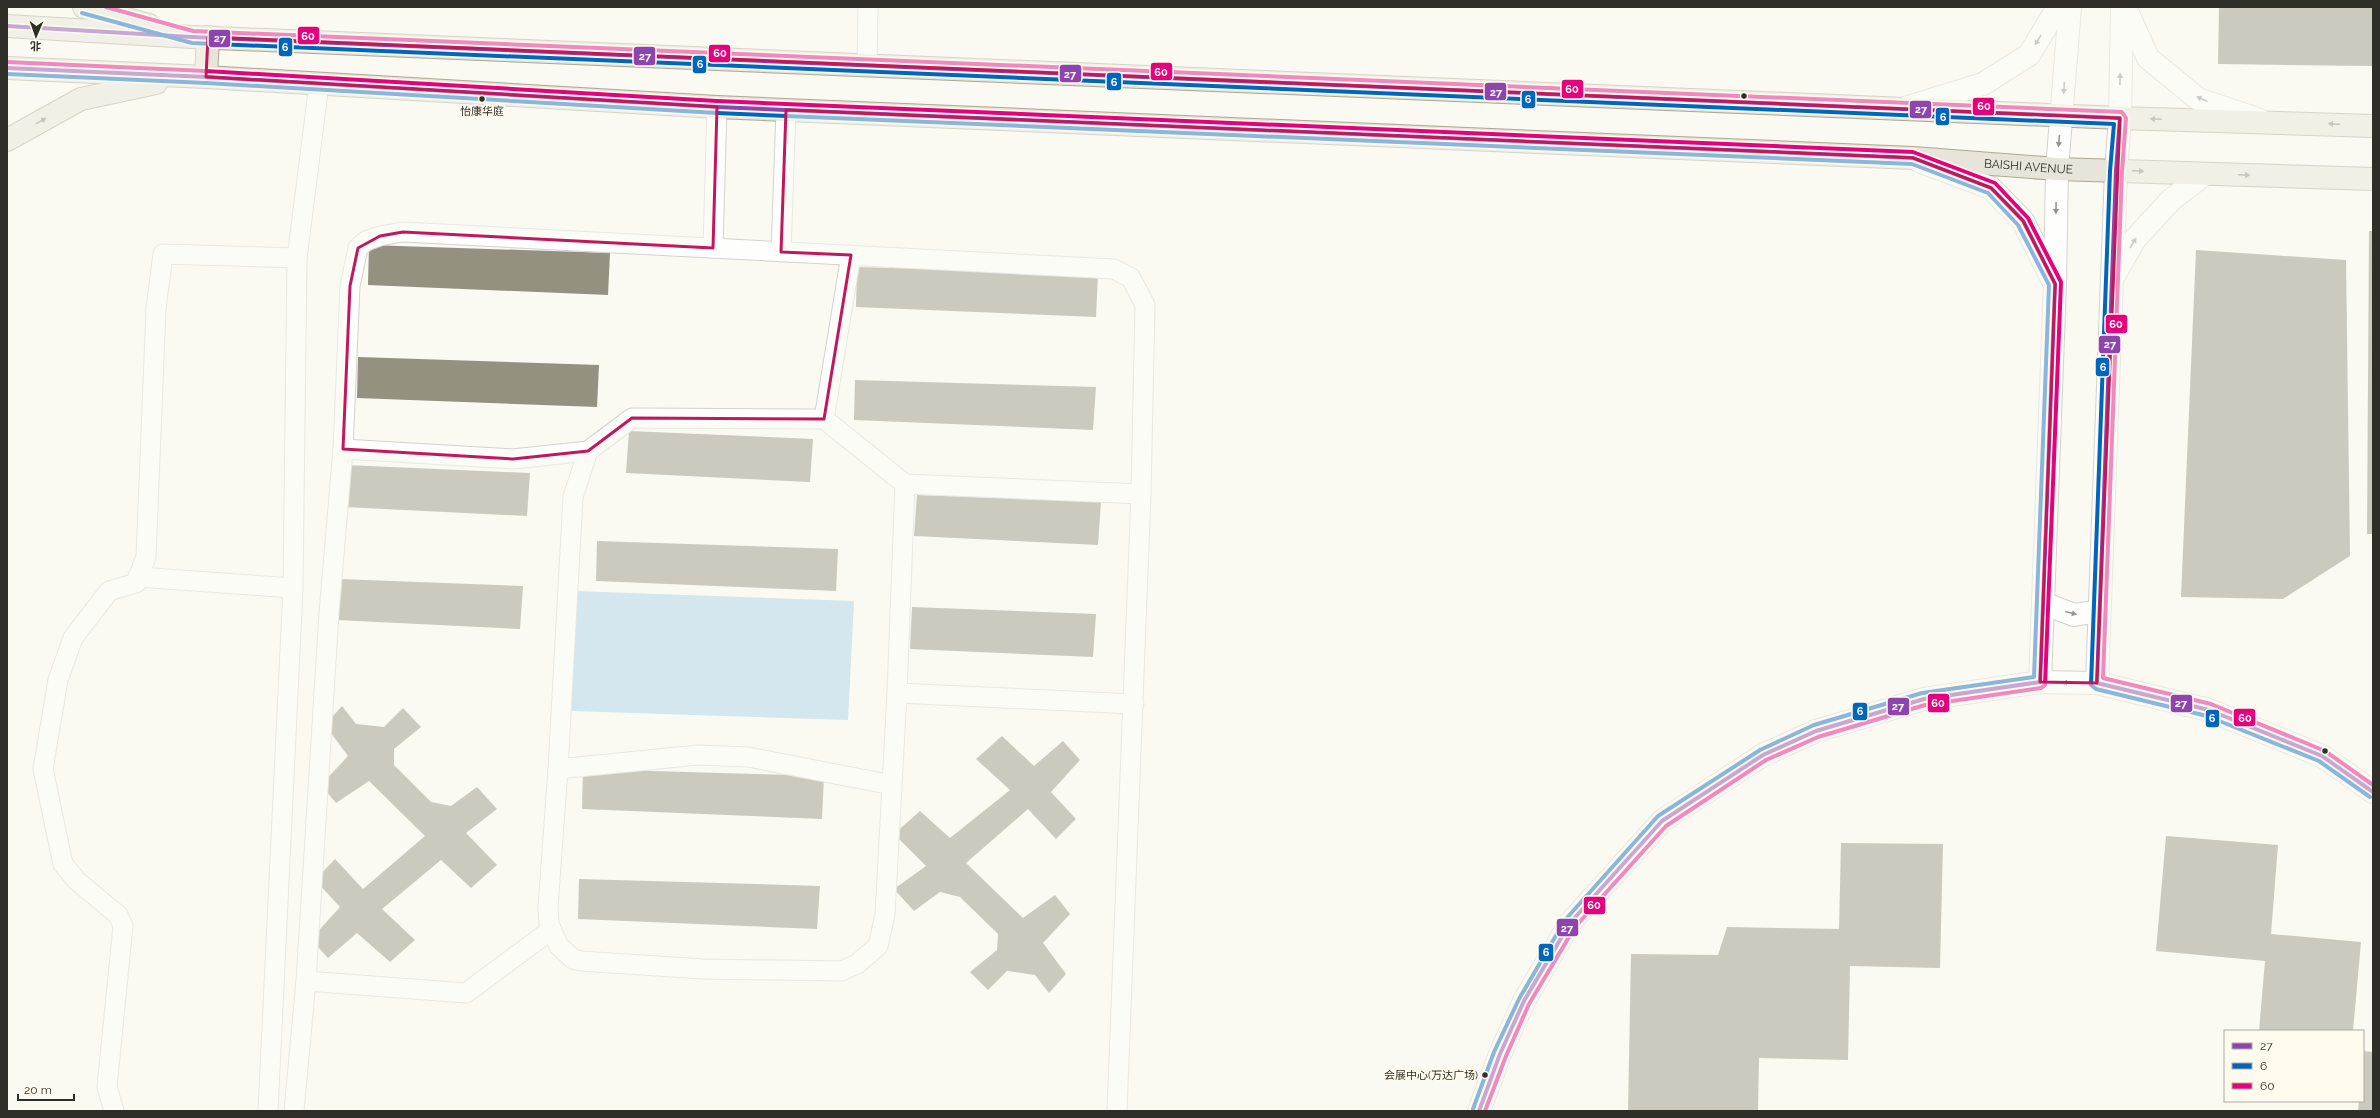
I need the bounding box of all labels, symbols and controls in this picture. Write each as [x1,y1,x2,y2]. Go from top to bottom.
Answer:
north arrow [16,16,56,56]
line badge: 60 [297,26,320,45]
line badge: 27 [208,29,231,48]
text: 60 [301,30,315,43]
text: 27 [214,32,227,45]
one-way arrow [2034,35,2042,45]
line badge: 6 [278,37,293,57]
text: 北 [30,39,41,52]
text: 6 [282,41,289,54]
line badge: 60 [708,44,731,63]
line badge: 27 [633,46,656,66]
text: 60 [713,47,727,60]
text: 27 [639,50,652,63]
line badge: 6 [692,55,707,74]
text: 6 [697,58,704,71]
line badge: 60 [1150,62,1173,81]
line badge: 27 [1059,64,1082,83]
text: 60 [1154,66,1168,79]
text: 27 [1064,68,1077,81]
line badge: 6 [1106,72,1122,91]
one-way arrow [2117,73,2124,85]
text: 6 [1111,76,1118,89]
line badge: 60 [1561,79,1584,99]
line badge: 27 [1484,82,1507,101]
one-way arrow [2060,82,2067,94]
text: 60 [1565,83,1579,96]
text: 27 [1490,86,1503,99]
line badge: 6 [1521,90,1536,109]
unlabelled marker [1739,91,1749,101]
text: 6 [1525,93,1532,106]
marker: 怡康华庭 [477,94,487,104]
one-way arrow [2195,96,2207,102]
line badge: 60 [1972,97,1995,116]
line badge: 27 [1909,100,1932,119]
text: 60 [1977,100,1991,113]
text: 27 [1915,103,1928,116]
place label: 怡康华庭 [460,105,504,118]
line badge: 6 [1935,107,1950,126]
text: 6 [1940,111,1947,124]
one-way arrow [2150,115,2162,122]
one-way arrow [35,117,47,124]
one-way arrow [2327,121,2340,127]
one-way arrow [2056,135,2063,147]
street label: BAISHI AVENUE [1983,156,2073,177]
one-way arrow [2132,168,2144,175]
one-way arrow [2238,172,2250,179]
one-way arrow [2053,202,2059,215]
one-way arrow [2129,237,2136,249]
line badge: 60 [2105,314,2128,334]
text: 60 [2109,318,2123,331]
line badge: 27 [2098,335,2121,354]
text: 27 [2104,338,2117,351]
line badge: 6 [2095,357,2110,377]
text: 6 [2100,361,2107,374]
one-way arrow [2065,610,2077,616]
one-way arrow [2062,679,2074,686]
line badge: 60 [1927,693,1950,713]
line badge: 27 [2170,694,2193,713]
line badge: 27 [1887,697,1910,716]
text: 60 [1931,697,1945,710]
text: 27 [2175,697,2188,710]
text: 27 [1892,700,1905,713]
line badge: 6 [1852,702,1868,721]
text: 6 [1857,705,1864,718]
line badge: 60 [2233,708,2256,727]
line badge: 6 [2205,709,2220,728]
text: 6 [2209,712,2216,725]
text: 60 [2238,712,2252,725]
unlabelled marker [2320,746,2330,756]
line badge: 60 [1583,896,1606,915]
text: 60 [1587,899,1601,912]
line badge: 27 [1556,918,1579,937]
text: 27 [1561,922,1574,935]
line badge: 6 [1538,943,1554,962]
text: 6 [1543,946,1550,959]
legend [2224,1030,2364,1102]
text: 27 [2260,1039,2273,1053]
text: 6 [2260,1059,2267,1073]
place label: 会展中心(万达广场) [1384,1069,1478,1082]
marker: 会展中心(万达广场) [1480,1070,1490,1080]
scale bar [18,1076,74,1102]
text: 60 [2260,1079,2275,1093]
text: 20 m [24,1083,52,1097]

